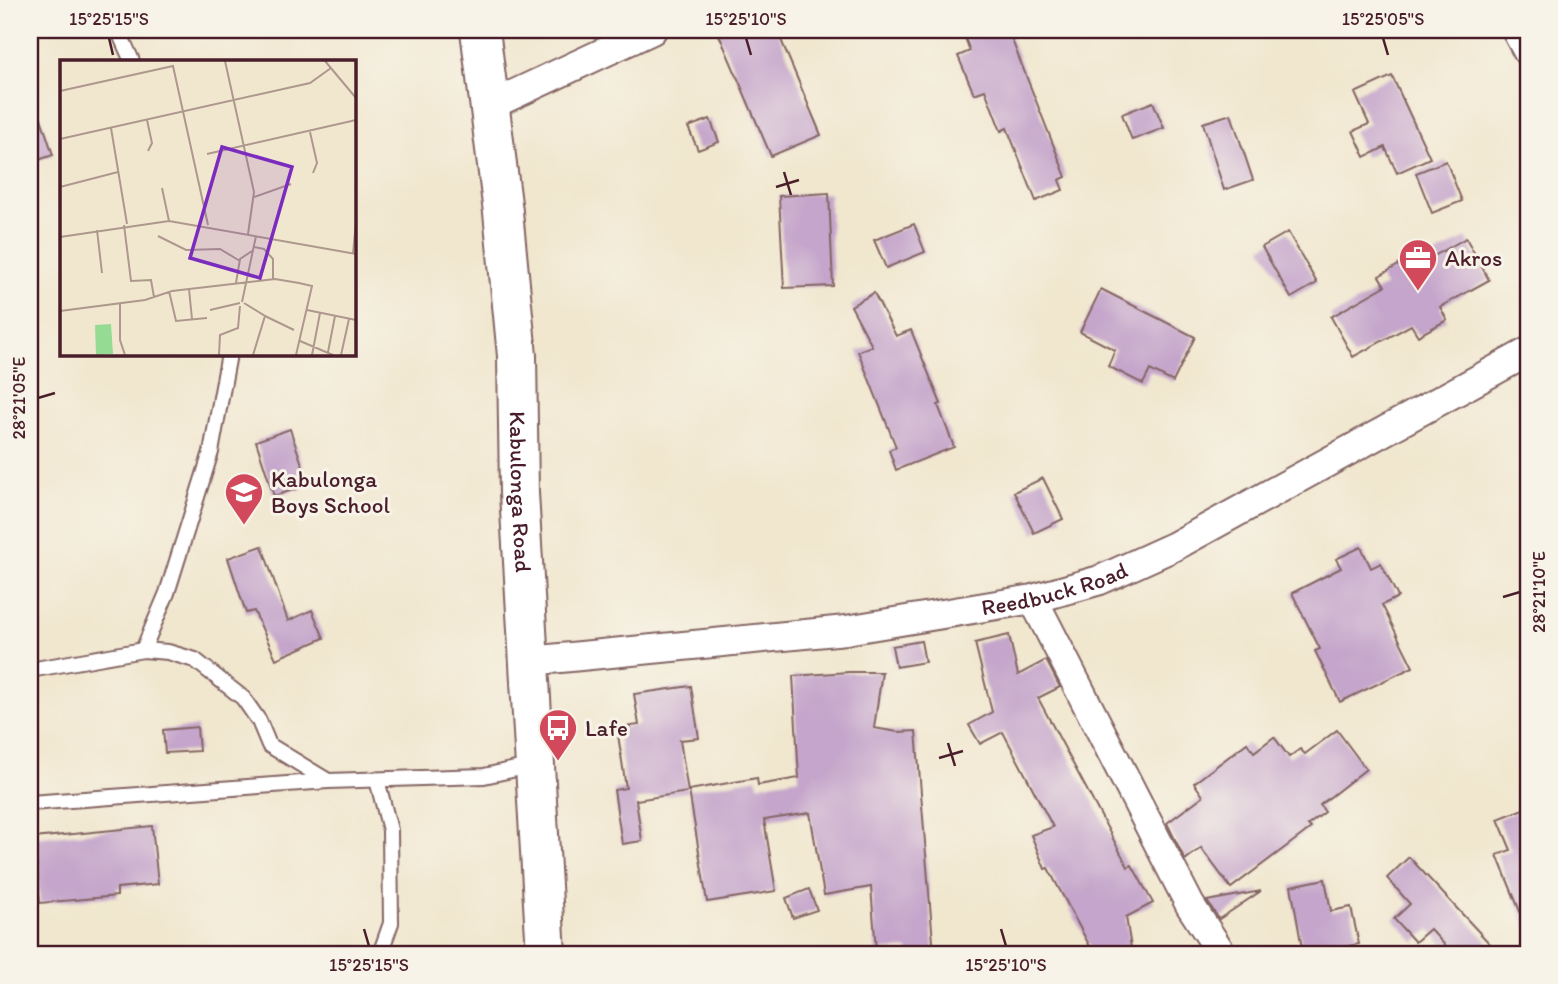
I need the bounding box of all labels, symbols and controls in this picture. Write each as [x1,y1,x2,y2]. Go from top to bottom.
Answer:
text: 15°25'15"S [69,8,149,30]
text: 15°25'10"S [705,8,787,30]
text: 15°25'05"S [1342,8,1424,30]
inset map [60,60,355,355]
office icon: Akros [1397,237,1439,292]
place label: Akros [1445,244,1502,272]
text: 28°21'05"E [8,357,30,439]
street label: Kabulonga Road [504,411,538,573]
place label: Kabulonga Boys School [271,465,390,519]
school or university icon: Kabulonga Boys School [223,471,265,526]
text: 28°21'10"E [1528,551,1550,633]
street label: Reedbuck Road [979,556,1132,621]
bus stop icon: Lafe [537,707,579,762]
place label: Lafe [585,714,628,742]
text: 15°25'15"S [329,954,409,976]
text: 15°25'10"S [965,954,1047,976]

